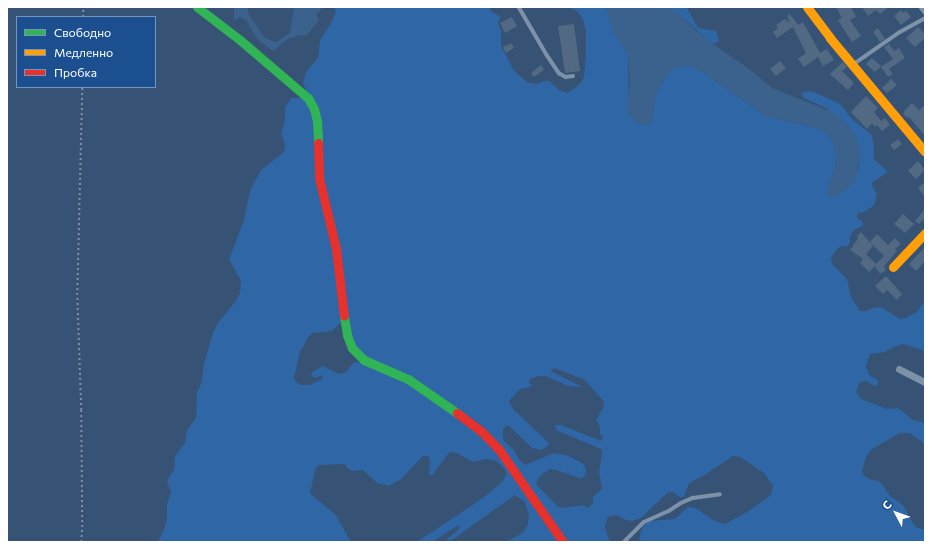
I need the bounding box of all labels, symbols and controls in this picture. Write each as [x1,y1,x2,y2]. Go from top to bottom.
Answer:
legend [16,16,156,88]
text: Свободно [54,25,111,39]
text: Медленно [54,45,113,59]
text: Пробка [54,65,97,79]
north arrow [876,493,916,533]
text: С [879,498,894,512]

